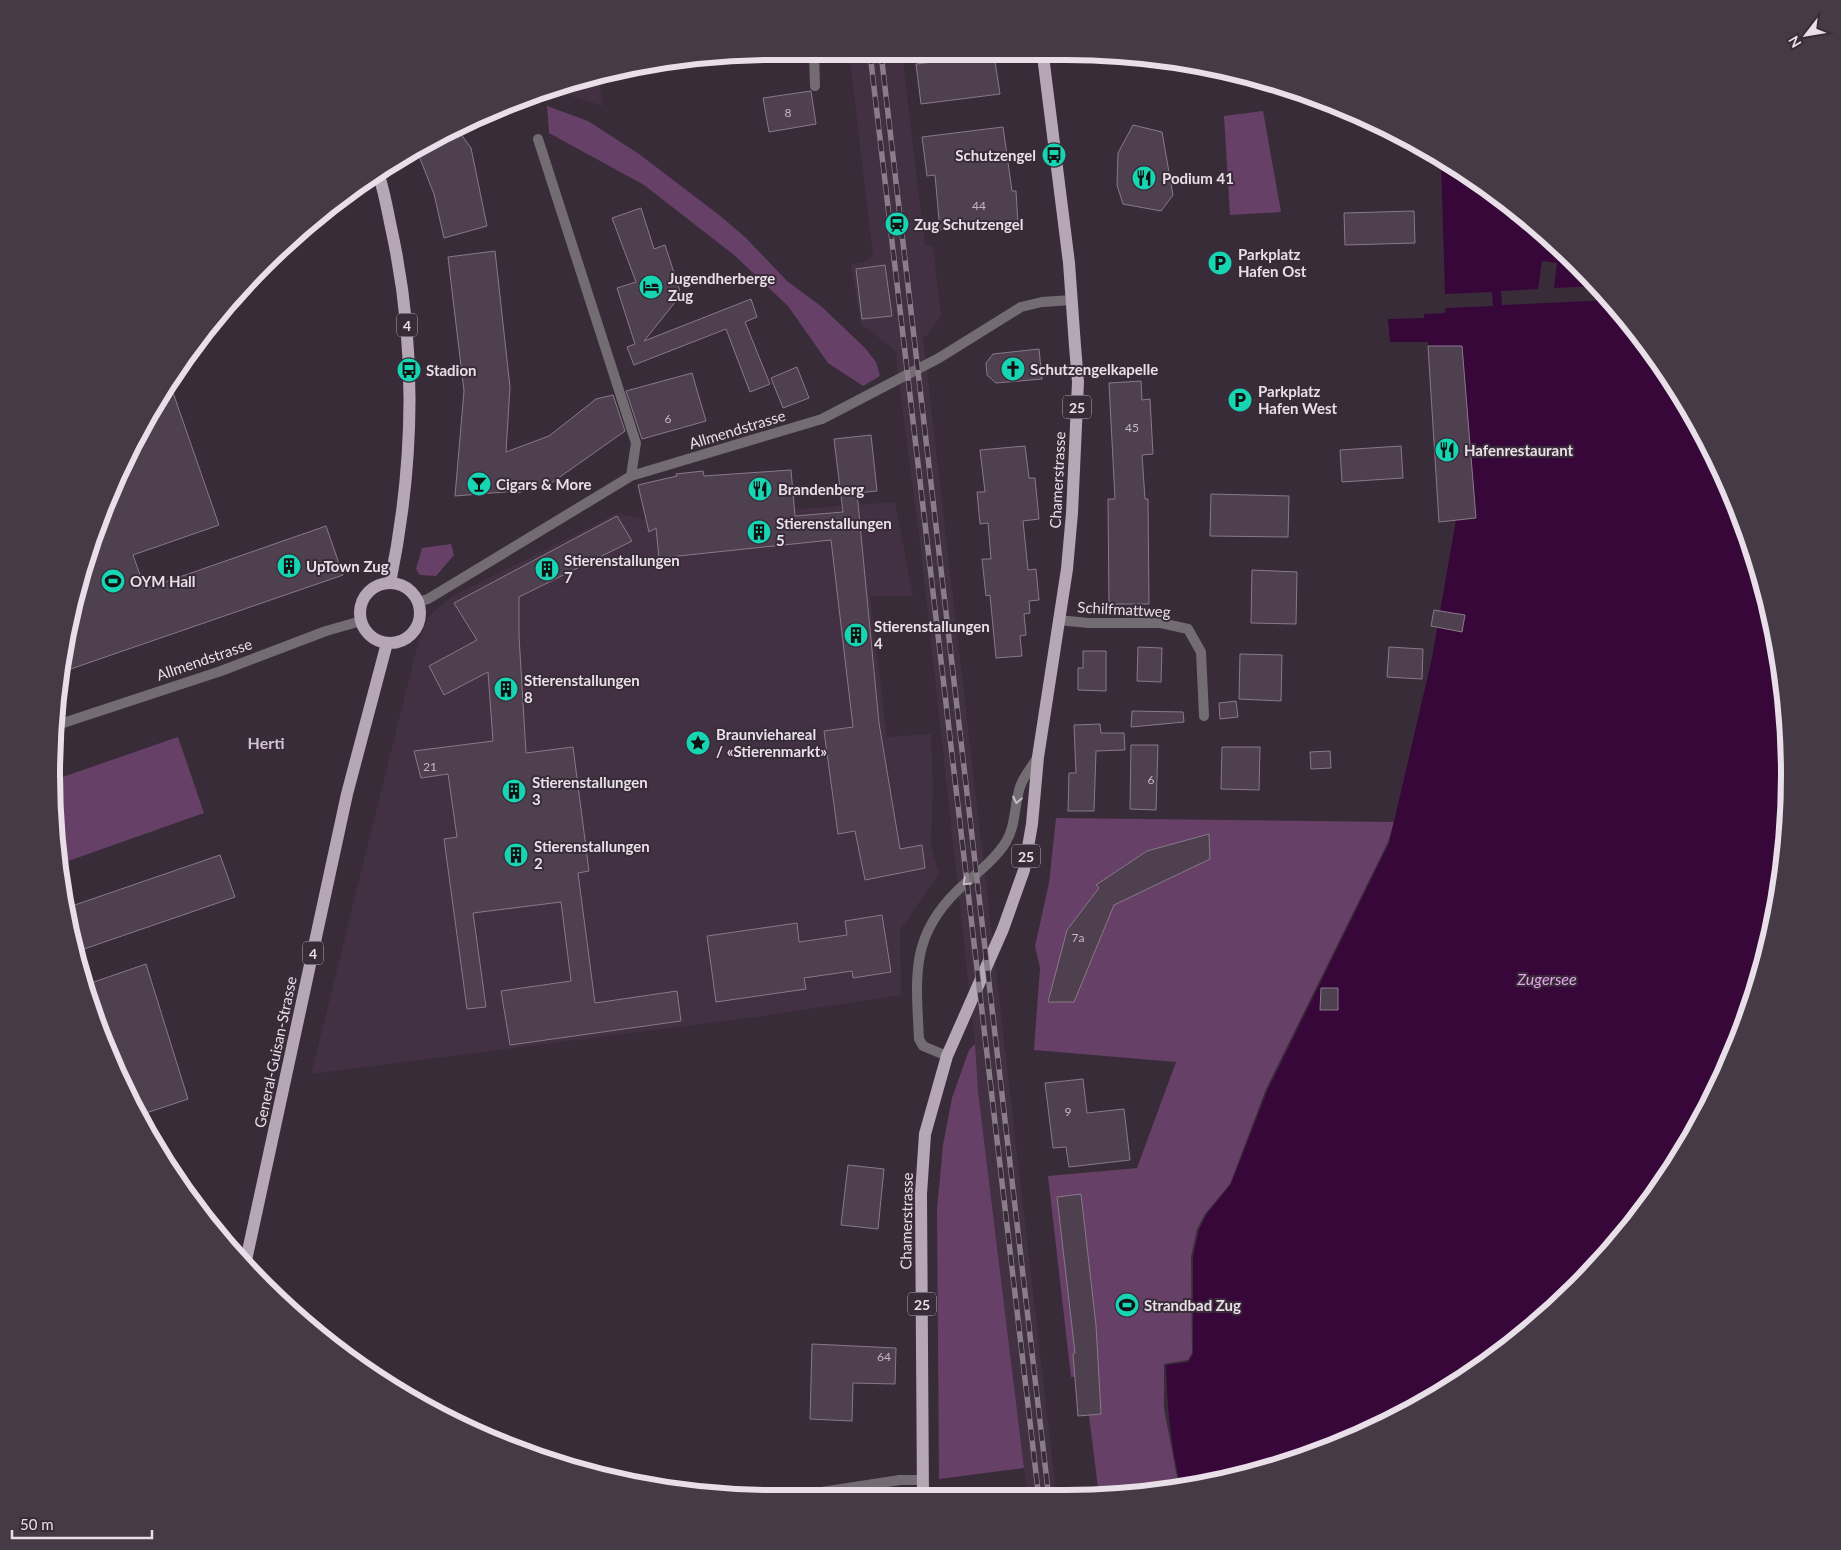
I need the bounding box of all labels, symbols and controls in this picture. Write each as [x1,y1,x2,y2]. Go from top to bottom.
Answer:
north arrow [1781,10,1831,60]
text: N [1784,33,1804,51]
house number: 8 [785,105,792,120]
bus stop icon: Schutzengel [1041,142,1067,168]
place label: Schutzengel [955,146,1036,164]
restaurant icon: Podium 41 [1131,165,1157,191]
place label: Podium 41 [1162,169,1234,187]
house number: 44 [972,198,986,213]
station icon: Zug Schutzengel [884,211,910,237]
place label: Zug Schutzengel [914,215,1024,233]
place label: Parkplatz Hafen Ost [1238,245,1307,280]
parking icon: Parkplatz Hafen Ost [1207,250,1233,276]
place label: Jugendherberge Zug [668,269,775,304]
hotel icon: Jugendherberge Zug [638,274,664,300]
road number: 4 [397,314,417,336]
church icon: Schutzengelkapelle [1000,356,1026,382]
bus stop icon: Stadion [396,357,422,383]
place label: Schutzengelkapelle [1030,360,1158,378]
place label: Stadion [426,361,477,379]
place label: Parkplatz Hafen West [1258,382,1337,417]
parking icon: Parkplatz Hafen West [1227,387,1253,413]
road number: 25 [1063,396,1091,418]
street label: Allmendstrasse [687,406,787,452]
house number: 6 [665,411,672,426]
house number: 45 [1125,420,1139,435]
street label: Chamerstrasse [1045,431,1069,529]
restaurant icon: Hafenrestaurant [1434,437,1460,463]
place label: Hafenrestaurant [1464,441,1574,459]
bar icon: Cigars & More [466,471,492,497]
place label: Cigars & More [496,475,592,493]
restaurant icon: Brandenberg [747,476,773,502]
place label: Brandenberg [778,480,864,498]
place label: Stierenstallungen 5 [776,514,892,549]
building icon: Stierenstallungen 5 [746,519,772,545]
place label: Stierenstallungen 7 [564,551,680,586]
building icon: UpTown Zug [276,553,302,579]
building icon: Stierenstallungen 7 [534,556,560,582]
place label: UpTown Zug [306,557,389,575]
sports icon: OYM Hall [100,568,126,594]
place label: OYM Hall [130,572,195,590]
street label: Schilfmattweg [1077,598,1171,620]
place label: Stierenstallungen 4 [874,617,990,652]
building icon: Stierenstallungen 4 [843,622,869,648]
street label: Allmendstrasse [154,634,254,684]
place label: Stierenstallungen 8 [524,671,640,706]
building icon: Stierenstallungen 8 [493,676,519,702]
place label: Braunviehareal / «Stierenmarkt» [716,725,827,760]
place icon: Braunviehareal / «Stierenmarkt» [685,730,711,756]
district label: Herti [248,733,284,752]
house number: 21 [423,759,437,774]
house number: 6 [1148,772,1155,787]
place label: Stierenstallungen 3 [532,773,648,808]
building icon: Stierenstallungen 3 [501,778,527,804]
one-way arrow [1013,796,1023,805]
place label: Stierenstallungen 2 [534,837,650,872]
building icon: Stierenstallungen 2 [503,842,529,868]
road number: 25 [1012,844,1040,868]
one-way arrow [963,876,972,885]
house number: 7a [1072,930,1084,945]
road number: 4 [303,941,323,964]
water label: Zugersee [1516,969,1577,988]
street label: General-Guisan-Strasse [250,974,300,1129]
house number: 9 [1065,1104,1072,1119]
street label: Chamerstrasse [896,1172,916,1270]
road number: 25 [908,1292,936,1316]
sports icon: Strandbad Zug [1114,1292,1140,1318]
place label: Strandbad Zug [1144,1296,1241,1314]
house number: 64 [877,1349,891,1364]
scale bar [12,1508,152,1540]
text: 50 m [20,1515,54,1533]

